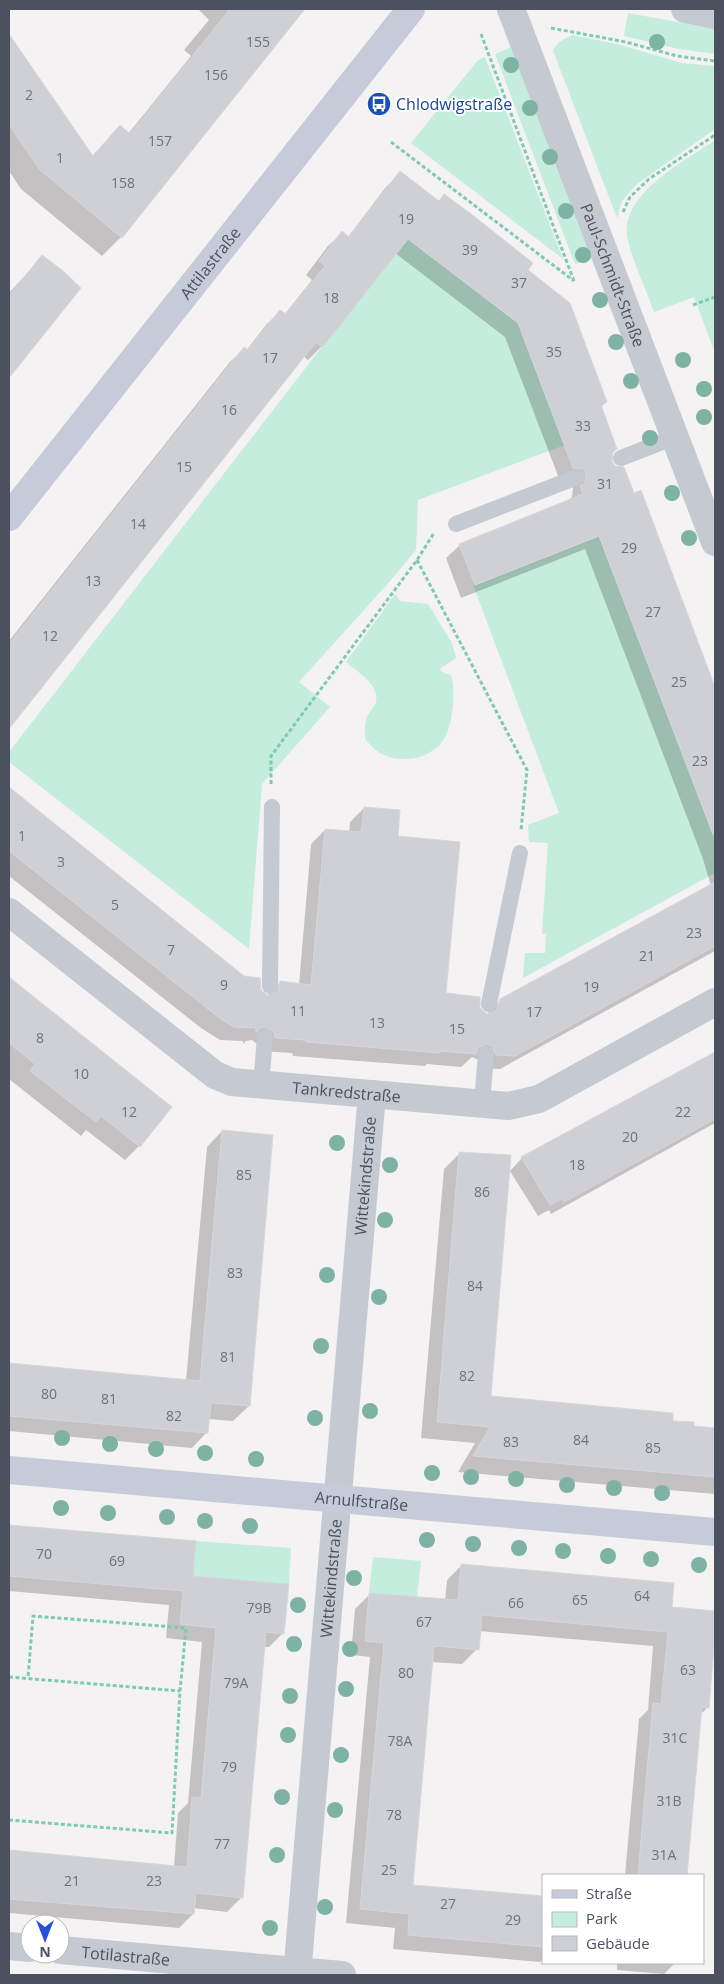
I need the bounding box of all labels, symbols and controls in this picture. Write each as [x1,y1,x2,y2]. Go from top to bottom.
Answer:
house number: 155 [246,32,270,51]
house number: 156 [204,65,228,84]
house number: 2 [25,85,33,104]
bus stop icon: Chlodwigstraße [366,91,392,117]
place label: Chlodwigstraße [396,93,512,115]
house number: 157 [148,131,172,150]
house number: 1 [56,148,64,167]
house number: 158 [111,173,135,192]
street label: Paul-Schmidt-Straße [575,200,650,350]
house number: 19 [398,209,414,228]
street label: Attilastraße [175,222,245,304]
house number: 39 [462,240,478,259]
house number: 37 [511,273,527,292]
house number: 18 [323,288,339,307]
house number: 35 [546,342,562,361]
house number: 17 [262,348,278,367]
house number: 16 [221,400,237,419]
house number: 33 [575,416,591,435]
house number: 15 [176,457,192,476]
house number: 31 [597,474,613,493]
house number: 14 [130,514,146,533]
house number: 29 [621,538,637,557]
house number: 13 [85,571,101,590]
house number: 27 [645,602,661,621]
house number: 12 [42,626,58,645]
house number: 25 [671,672,687,691]
house number: 23 [692,751,708,770]
house number: 1 [18,826,26,845]
house number: 3 [57,852,65,871]
house number: 5 [111,895,119,914]
house number: 23 [686,923,702,942]
house number: 7 [167,940,175,959]
house number: 21 [639,946,655,965]
house number: 9 [220,975,228,994]
house number: 19 [583,977,599,996]
house number: 11 [290,1001,306,1020]
house number: 17 [526,1002,542,1021]
house number: 13 [369,1013,385,1032]
house number: 15 [449,1019,465,1038]
house number: 8 [36,1028,44,1047]
house number: 10 [73,1064,89,1083]
street label: Tankredstraße [291,1076,402,1108]
house number: 12 [121,1102,137,1121]
house number: 22 [675,1102,691,1121]
street label: Wittekindstraße [349,1116,381,1236]
house number: 20 [622,1127,638,1146]
house number: 18 [569,1155,585,1174]
house number: 85 [236,1165,252,1184]
house number: 86 [474,1182,490,1201]
house number: 83 [227,1263,243,1282]
house number: 84 [467,1276,483,1295]
house number: 81 [220,1347,236,1366]
house number: 82 [459,1366,475,1385]
house number: 80 [41,1384,57,1403]
house number: 81 [101,1389,117,1408]
house number: 82 [166,1406,182,1425]
house number: 84 [573,1430,589,1449]
house number: 83 [503,1432,519,1451]
house number: 85 [645,1438,661,1457]
street label: Arnulfstraße [314,1486,409,1516]
street label: Wittekindstraße [315,1518,347,1639]
house number: 70 [36,1544,52,1563]
house number: 69 [109,1551,125,1570]
house number: 64 [634,1586,650,1605]
house number: 65 [572,1590,588,1609]
house number: 66 [508,1593,524,1612]
house number: 79B [246,1598,272,1617]
house number: 67 [416,1612,432,1631]
house number: 63 [680,1660,696,1679]
house number: 80 [398,1663,414,1682]
house number: 79A [224,1673,249,1692]
house number: 31C [663,1728,688,1747]
house number: 78A [388,1731,413,1750]
house number: 79 [221,1757,237,1776]
house number: 31B [656,1791,682,1810]
house number: 78 [386,1805,402,1824]
house number: 77 [214,1834,230,1853]
house number: 31A [652,1845,677,1864]
house number: 25 [381,1860,397,1879]
house number: 21 [64,1871,80,1890]
house number: 23 [146,1871,162,1890]
legend [542,1874,704,1964]
text: Straße [586,1883,632,1903]
house number: 27 [440,1894,456,1913]
text: Park [586,1908,617,1928]
house number: 29 [505,1910,521,1929]
north arrow [20,1914,70,1964]
text: Gebäude [586,1933,650,1953]
street label: Totilastraße [81,1941,171,1971]
text: N [39,1943,51,1962]

